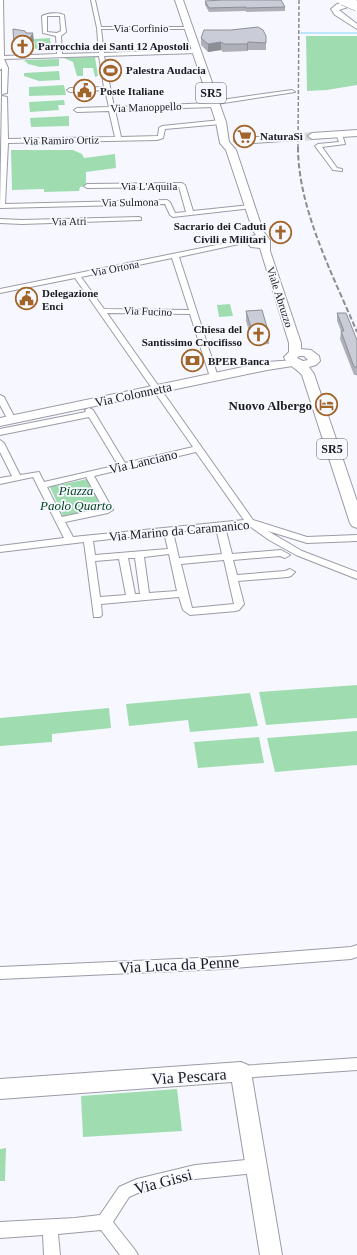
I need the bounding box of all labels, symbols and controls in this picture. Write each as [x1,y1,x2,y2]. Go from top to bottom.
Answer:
street label: Via Corfinio [113,22,169,34]
church icon: Parrocchia dei Santi 12 Apostoli [9,33,35,59]
place label: Parrocchia dei Santi 12 Apostoli [38,40,189,52]
sports icon: Palestra Audacia [98,57,124,83]
place label: Palestra Audacia [126,64,206,76]
public building icon: Poste Italiane [71,78,97,104]
road number: SR5 [196,83,226,103]
place label: Poste Italiane [100,85,164,97]
street label: Via Manoppello [110,100,182,114]
supermarket icon: NaturaSì [232,123,258,149]
place label: NaturaSì [260,130,303,142]
street label: Via Ramiro Ortiz [23,133,99,147]
street label: Via L'Aquila [121,180,177,192]
street label: Via Sulmona [101,196,159,208]
street label: Via Atri [51,215,87,227]
church icon: Sacrario dei Caduti Civili e Militari [268,219,294,245]
place label: Sacrario dei Caduti Civili e Militari [174,220,266,245]
street label: Via Ortona [90,257,140,279]
street label: Viale Abruzzo [265,265,296,329]
public building icon: Delegazione Enci [13,286,39,312]
place label: Delegazione Enci [42,287,98,312]
street label: Via Fucino [124,304,173,318]
church icon: Chiesa del Santissimo Crocifisso [245,322,271,348]
place label: Chiesa del Santissimo Crocifisso [142,323,242,348]
bank icon: BPER Banca [180,348,206,374]
place label: BPER Banca [208,355,270,367]
street label: Via Colonnetta [93,379,173,410]
hotel icon: Nuovo Albergo [314,392,340,418]
place label: Nuovo Albergo [229,398,312,413]
road number: SR5 [317,439,347,459]
street label: Via Lanciano [108,446,179,477]
park label: Piazza Paolo Quarto [39,483,112,513]
street label: Via Marino da Caramanico [108,517,250,544]
street label: Via Luca da Penne [118,953,240,976]
street label: Via Pescara [151,1065,227,1088]
street label: Via Gissi [132,1165,194,1197]

